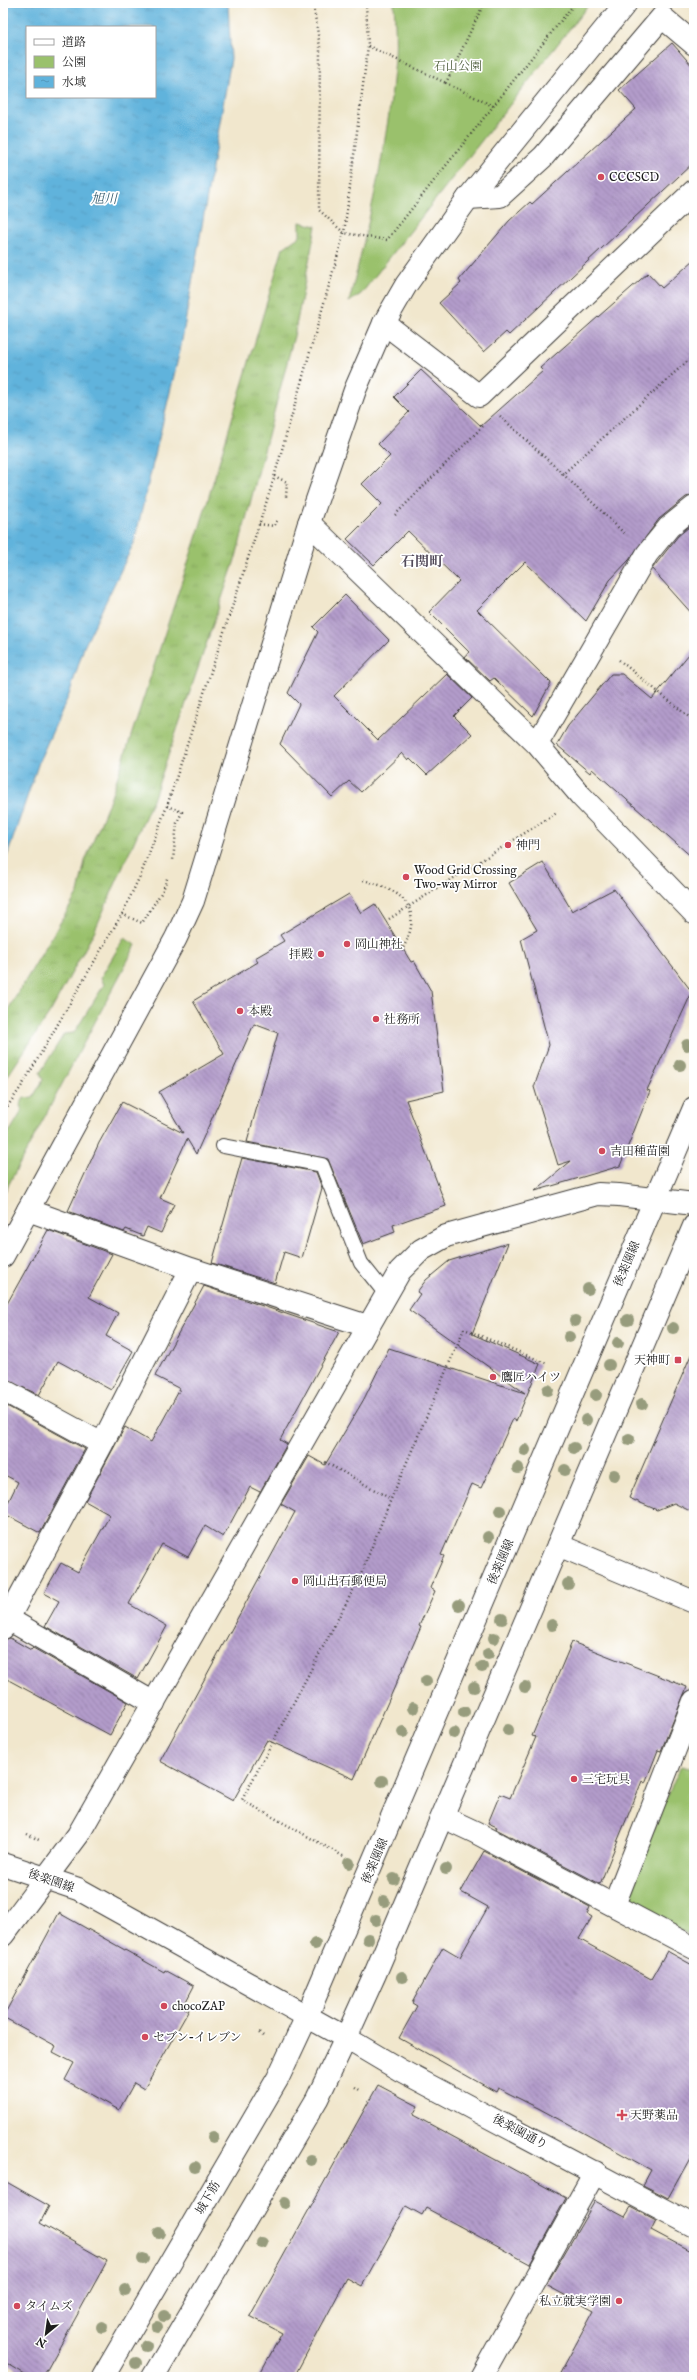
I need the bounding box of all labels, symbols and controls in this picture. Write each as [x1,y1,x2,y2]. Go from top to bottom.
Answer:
legend [26,26,156,98]
text: 道路 [62,35,86,50]
text: 公園 [62,55,86,70]
park label: 石山公園 [434,59,482,74]
text: 水域 [62,75,86,90]
place label: CCCSCD [609,170,659,185]
marker: CCCSCD [596,172,606,182]
water label: 旭川 [91,191,119,208]
district label: 石関町 [401,553,444,571]
place label: 神門 [516,838,540,853]
marker: 神門 [503,840,513,850]
place label: Wood Grid Crossing Two-way Mirror [414,863,517,892]
marker: Wood Grid Crossing Two-way Mirror [401,872,411,882]
place label: 岡山神社 [355,937,403,952]
marker: 岡山神社 [342,939,352,949]
place label: 拝殿 [289,947,313,962]
marker: 拝殿 [316,949,326,959]
place label: 本殿 [248,1004,272,1019]
marker: 本殿 [235,1006,245,1016]
place label: 社務所 [384,1012,420,1027]
marker: 社務所 [371,1014,381,1024]
place label: 吉田種苗園 [610,1144,670,1159]
marker: 吉田種苗園 [597,1146,607,1156]
street label: 後楽園線 [611,1239,643,1289]
place label: 天神町 [634,1353,670,1368]
marker: 天神町 [673,1355,683,1365]
place label: 鷹匠ハイツ [501,1370,561,1385]
marker: 鷹匠ハイツ [488,1372,498,1382]
street label: 後楽園線 [485,1537,517,1587]
place label: 岡山出石郵便局 [303,1574,387,1589]
marker: 岡山出石郵便局 [290,1576,300,1586]
place label: 三宅玩具 [582,1772,630,1787]
marker: 三宅玩具 [569,1774,579,1784]
street label: 後楽園線 [359,1836,391,1886]
street label: 後楽園線 [26,1866,76,1896]
place label: chocoZAP [172,1999,225,2014]
marker: chocoZAP [159,2001,169,2011]
place label: セブン-イレブン [153,2030,242,2045]
marker: セブン-イレブン [140,2032,150,2042]
place label: 天野薬品 [630,2108,678,2123]
marker: 天野薬品 [617,2110,627,2120]
street label: 後楽園通り [490,2111,550,2153]
street label: 城下筋 [193,2179,223,2217]
place label: 私立就実学園 [539,2294,611,2309]
marker: 私立就実学園 [614,2296,624,2306]
place label: タイムズ [25,2299,73,2314]
marker: タイムズ [12,2301,22,2311]
north arrow [26,2314,66,2354]
text: N [34,2333,50,2351]

